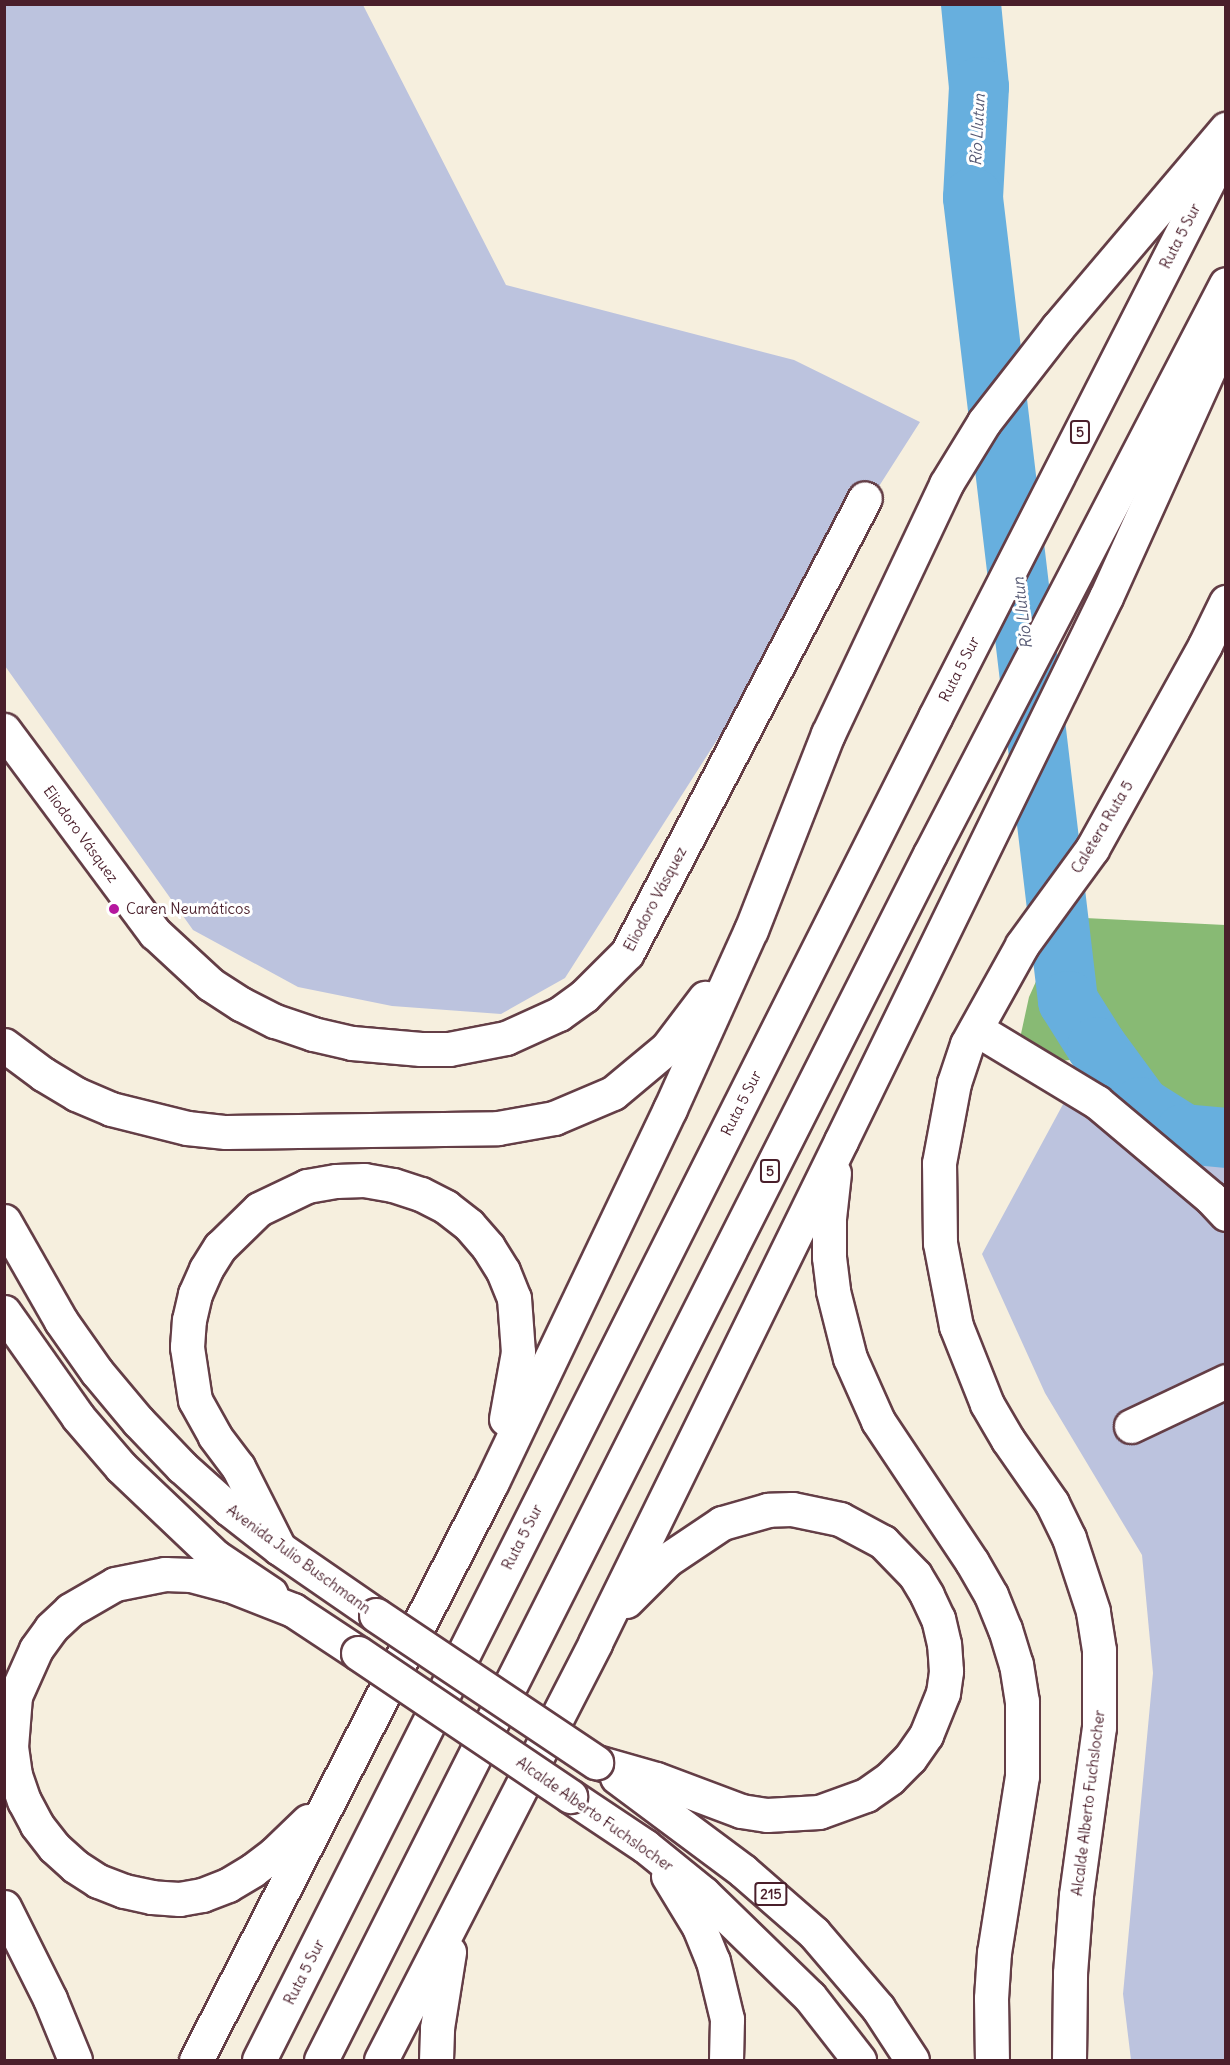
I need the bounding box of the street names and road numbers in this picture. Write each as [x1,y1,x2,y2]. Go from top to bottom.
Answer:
street label: Ruta 5 Sur [1156,200,1204,272]
road number: 5 [1070,421,1090,443]
street label: Ruta 5 Sur [935,633,983,705]
street label: Caletera Ruta 5 [1067,777,1137,877]
street label: Eliodoro Vásquez [40,782,122,886]
street label: Eliodoro Vásquez [620,844,690,954]
street label: Ruta 5 Sur [717,1067,765,1139]
road number: 5 [760,1160,780,1182]
street label: Avenida Julio Buschmann [223,1501,375,1617]
street label: Ruta 5 Sur [498,1501,546,1573]
street label: Alcalde Alberto Fuchslocher [1068,1709,1108,1897]
street label: Alcalde Alberto Fuchslocher [513,1753,677,1875]
road number: 215 [753,1883,789,1905]
street label: Ruta 5 Sur [280,1936,328,2008]

